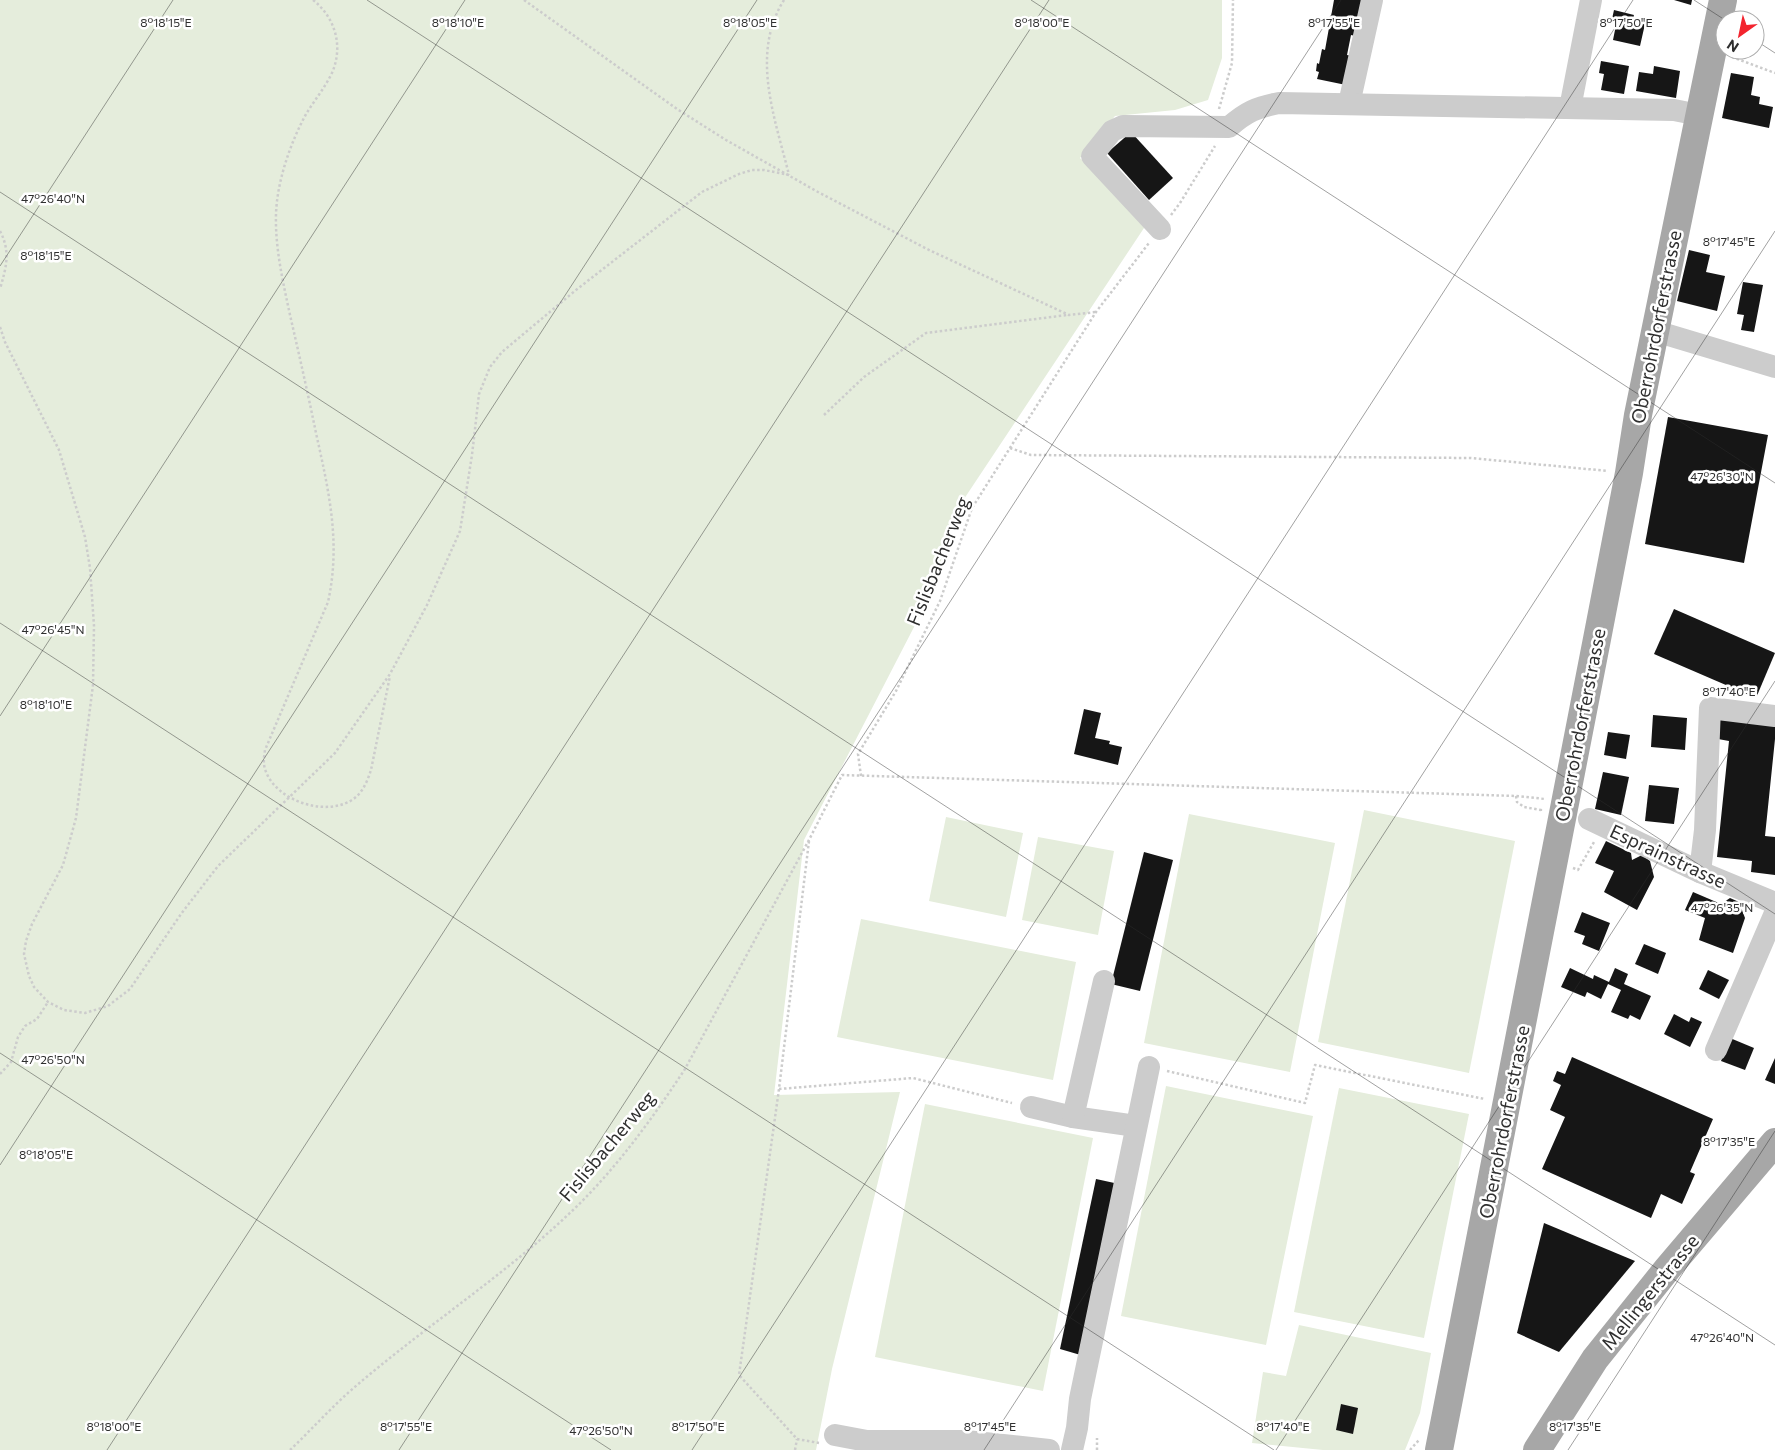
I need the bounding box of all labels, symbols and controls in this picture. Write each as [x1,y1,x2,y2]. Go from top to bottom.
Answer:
north arrow [1715,10,1765,60]
text: 8°18'15"E [140,15,192,29]
text: 8°18'10"E [432,15,484,29]
text: 8°18'05"E [723,15,777,29]
text: 8°18'00"E [1015,15,1070,29]
text: 8°17'55"E [1308,15,1360,29]
text: 8°17'50"E [1599,15,1653,29]
text: N [1724,36,1742,56]
text: 47°26'40"N [21,191,85,205]
street label: Oberrohrdorferstrasse [1625,228,1686,425]
text: 8°17'45"E [1703,234,1755,248]
text: 8°18'15"E [20,248,72,262]
text: 47°26'30"N [1690,469,1754,483]
street label: Fislisbacherweg [901,493,974,629]
text: 47°26'45"N [22,622,84,636]
street label: Oberrohrdorferstrasse [1549,626,1610,823]
text: 8°17'40"E [1702,684,1756,698]
text: 8°18'10"E [20,697,72,711]
street label: Esprainstrasse [1607,819,1730,892]
text: 47°26'35"N [1691,900,1753,914]
street label: Oberrohrdorferstrasse [1473,1023,1534,1220]
text: 47°26'50"N [21,1052,85,1066]
street label: Fislisbacherweg [554,1086,659,1206]
text: 8°17'35"E [1703,1134,1755,1148]
text: 8°18'05"E [19,1147,73,1161]
street label: Mellingerstrasse [1596,1229,1703,1354]
text: 47°26'40"N [1690,1330,1754,1344]
text: 8°18'00"E [87,1419,142,1433]
text: 8°17'55"E [380,1419,432,1433]
text: 8°17'50"E [671,1419,725,1433]
text: 8°17'45"E [964,1419,1016,1433]
text: 8°17'40"E [1256,1419,1310,1433]
text: 8°17'35"E [1549,1419,1601,1433]
text: 47°26'50"N [569,1423,633,1437]

